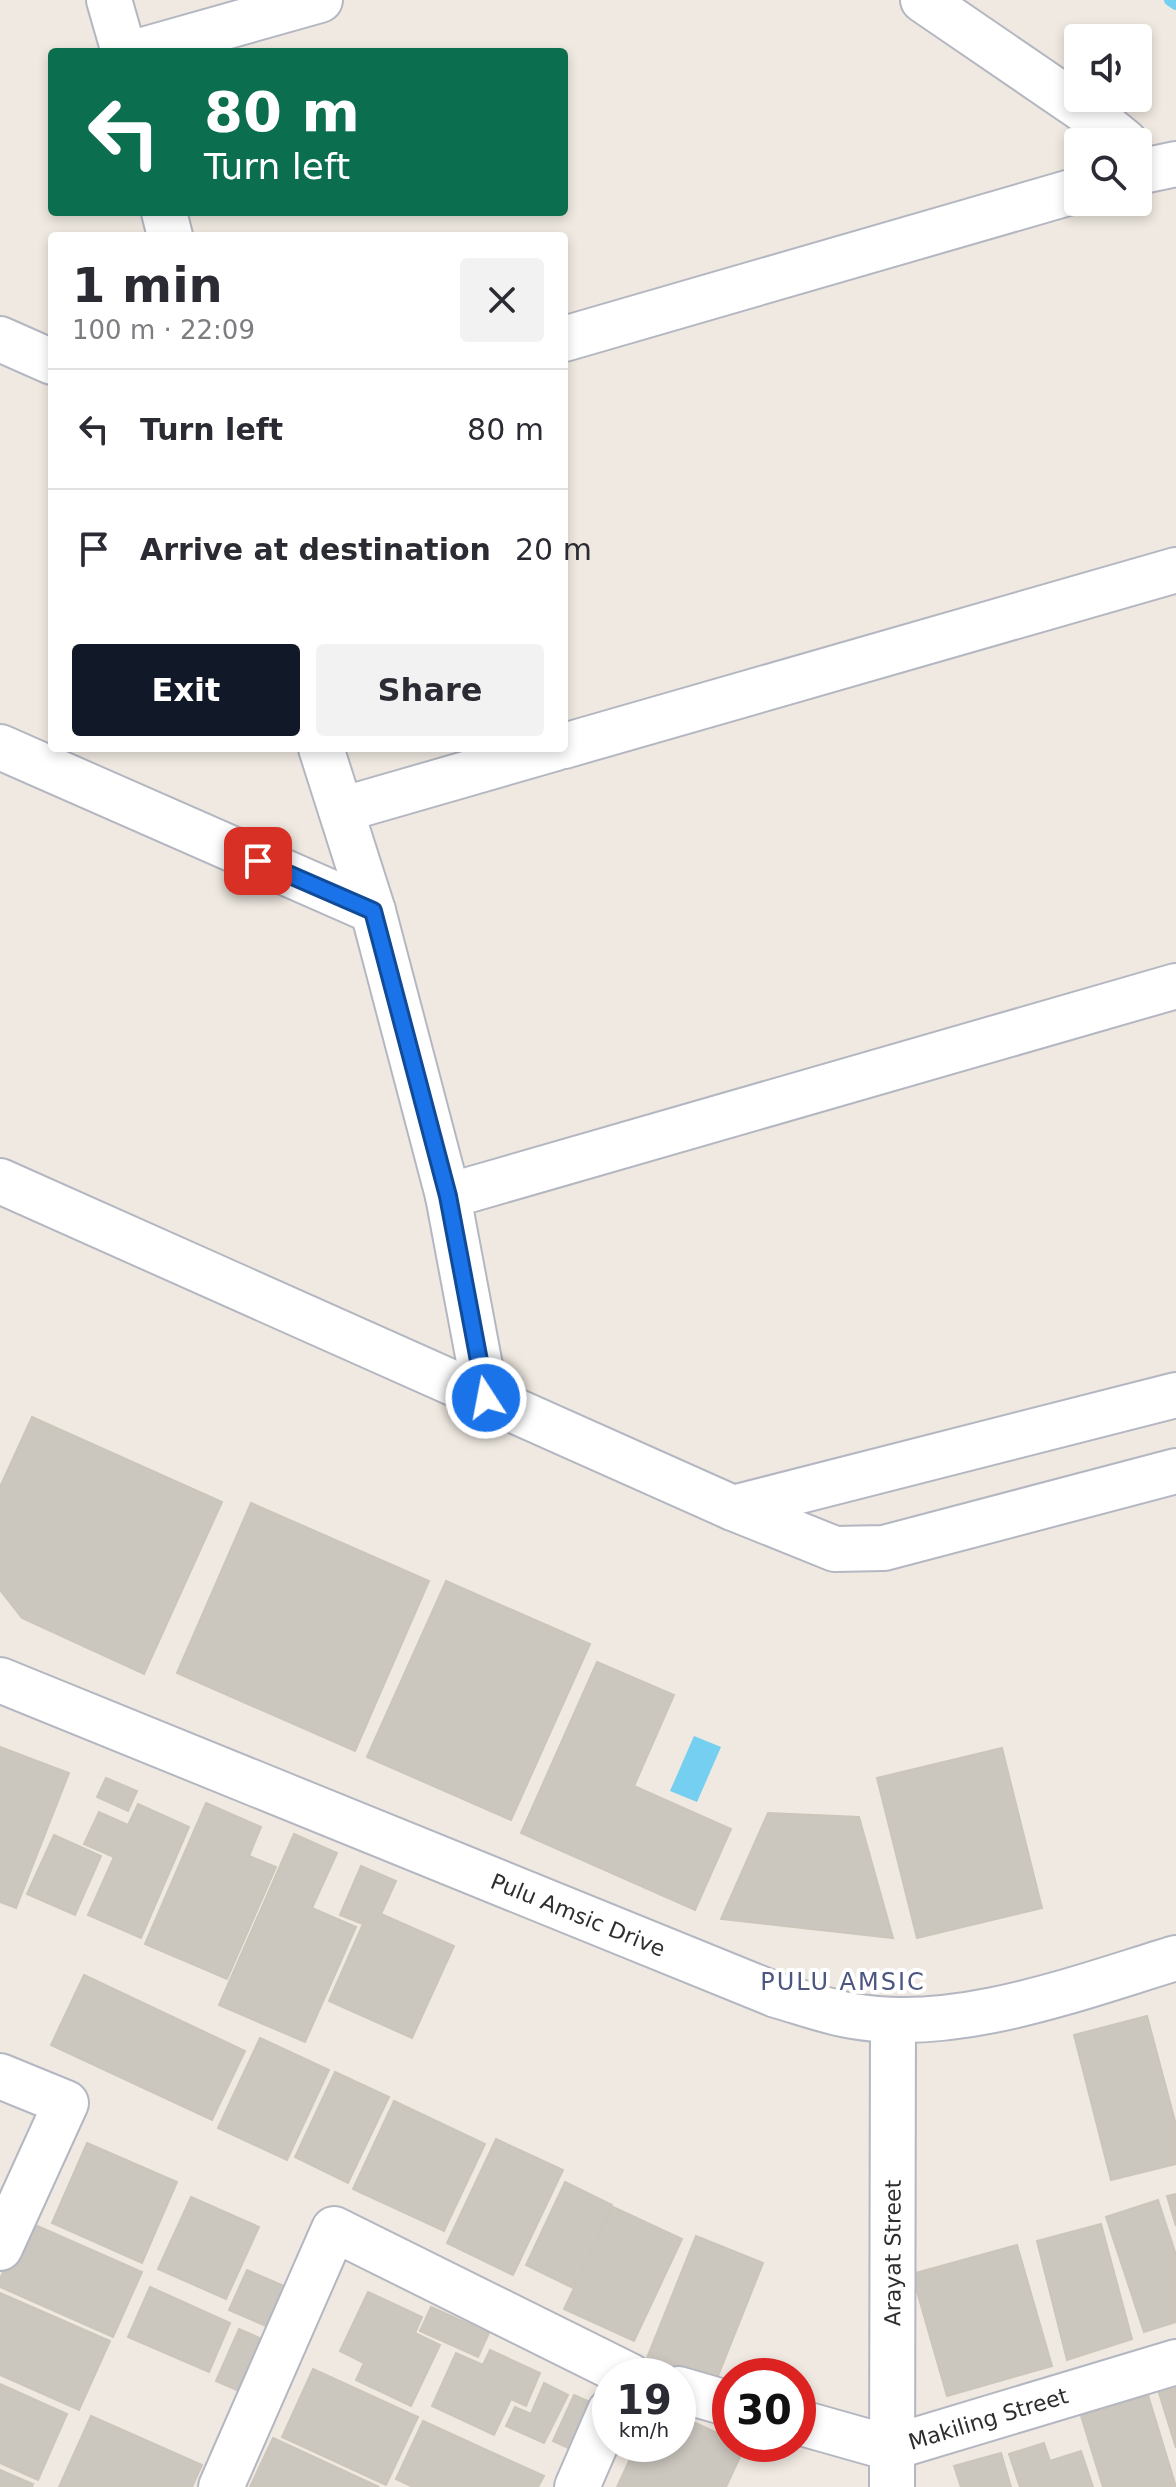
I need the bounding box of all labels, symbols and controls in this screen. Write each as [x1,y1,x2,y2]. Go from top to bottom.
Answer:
map controls [1064,24,1152,216]
button: sound [1064,24,1152,112]
text: 80 m [204,79,360,144]
icon: left [72,80,176,184]
button: search [1064,128,1152,216]
text: Turn left [204,146,350,187]
text: 1 min [72,257,223,313]
button: close [460,258,544,342]
text: 100 m · 22:09 [72,315,255,345]
icon: left [72,407,116,451]
text: Turn left [140,412,283,447]
text: 80 m [467,412,544,447]
icon: arrive [72,527,116,571]
text: Arrive at destination [140,532,491,567]
text: 20 m [515,532,592,567]
button: Exit [72,644,300,736]
button: Share [316,644,544,736]
pin [224,827,292,895]
icon: arrive [236,839,280,883]
position arrow [444,1356,528,1440]
street label: Pulu Amsic Drive [487,1868,669,1961]
district label: PULU AMSIC [760,1968,926,1996]
street label: Arayat Street [880,2179,905,2326]
speed limit sign: 30 [712,2358,816,2462]
text: 19 [616,2377,672,2423]
street label: Makiling Street [905,2383,1071,2454]
text: km/h [619,2418,669,2442]

